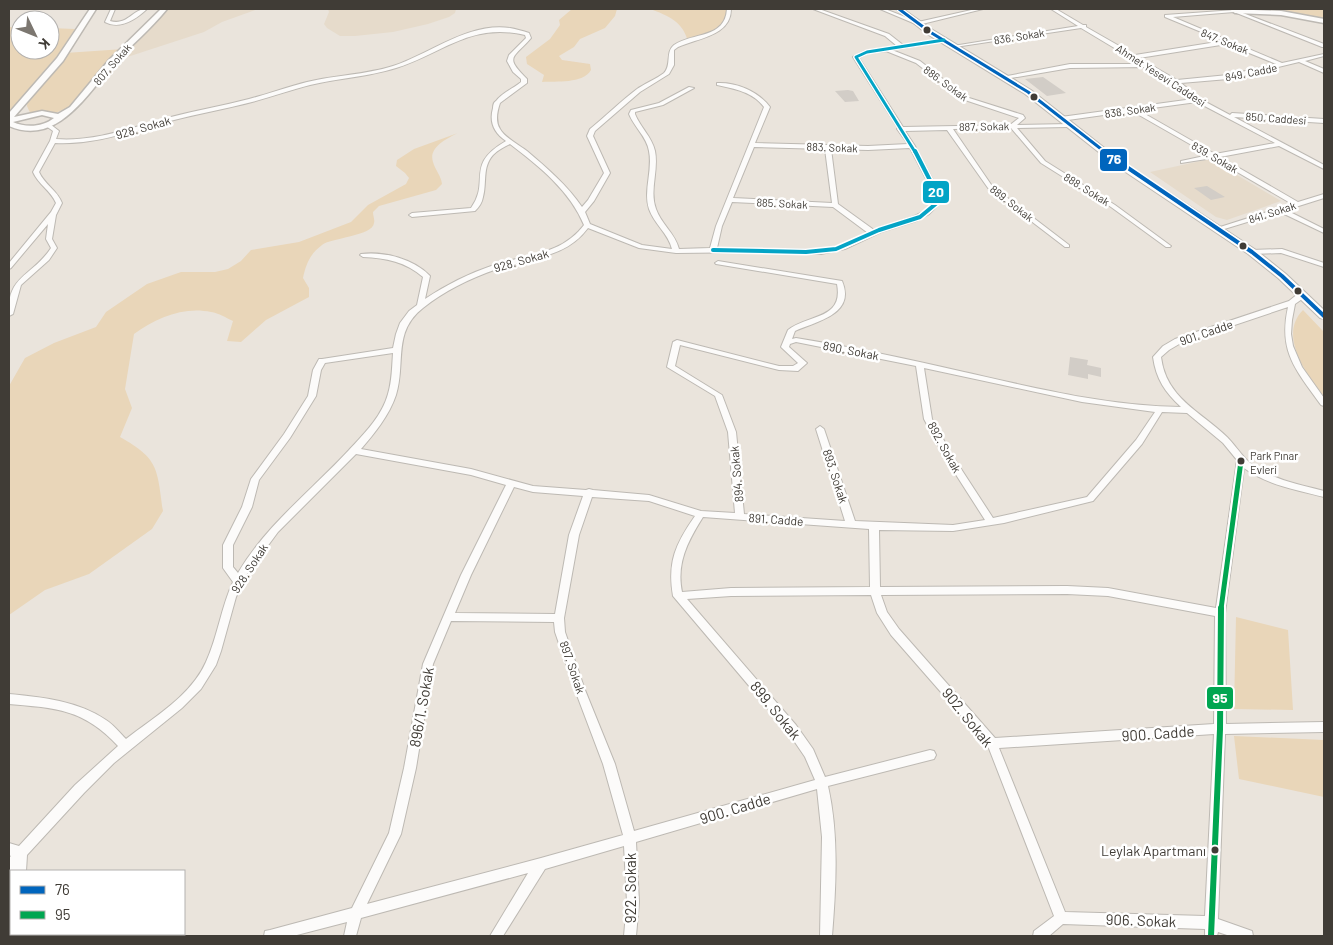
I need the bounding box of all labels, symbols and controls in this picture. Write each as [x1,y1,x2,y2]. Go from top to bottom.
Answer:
north arrow [10,10,60,60]
unlabelled marker [922,25,932,35]
street label: 836. Sokak [993,25,1046,46]
street label: 847. Sokak [1199,26,1251,57]
text: K [36,35,54,53]
street label: 807. Sokak [90,40,134,87]
street label: Ahmet Yesevi Caddesi [1114,41,1208,109]
street label: 849. Cadde [1224,61,1278,83]
street label: 886. Sokak [921,63,971,104]
unlabelled marker [1029,92,1039,102]
street label: 838. Sokak [1104,100,1157,120]
street label: 850. Caddesi [1245,109,1307,127]
street label: 928. Sokak [114,113,172,141]
street label: 887. Sokak [959,119,1010,133]
street label: 839. Sokak [1190,139,1241,176]
street label: 883. Sokak [806,140,858,154]
line badge: 76 [1099,148,1128,172]
text: 76 [1107,150,1122,167]
street label: 888. Sokak [1062,170,1113,208]
line badge: 20 [922,180,950,204]
street label: 889. Sokak [988,182,1037,224]
text: 20 [928,183,944,200]
street label: 885. Sokak [756,195,808,211]
street label: 841. Sokak [1247,198,1298,226]
unlabelled marker [1238,241,1248,251]
street label: 928. Sokak [492,246,550,274]
unlabelled marker [1293,286,1303,296]
street label: 901. Cadde [1177,316,1235,348]
street label: 890. Sokak [822,338,880,362]
street label: 892. Sokak [925,419,965,475]
street label: 894. Sokak [727,445,745,503]
street label: 893. Sokak [821,447,851,505]
place label: Park Pınar Evleri [1250,449,1298,476]
marker: Park Pınar Evleri [1236,456,1246,466]
street label: 891. Cadde [748,510,804,528]
street label: 928. Sokak [228,541,270,595]
street label: 897. Sokak [557,639,589,695]
street label: 896/1. Sokak [405,665,437,749]
street label: 899. Sokak [747,677,805,743]
street label: 902. Sokak [939,684,998,751]
line badge: 95 [1206,686,1234,710]
text: 95 [1213,689,1228,706]
street label: 900. Cadde [1121,721,1195,745]
street label: 900. Cadde [697,789,773,827]
place label: Leylak Apartmanı [1101,842,1206,859]
marker: Leylak Apartmanı [1210,845,1220,855]
street label: 922. Sokak [621,852,639,923]
legend [10,870,185,935]
text: 76 [55,880,70,898]
text: 95 [55,905,71,923]
street label: 906. Sokak [1105,910,1177,930]

